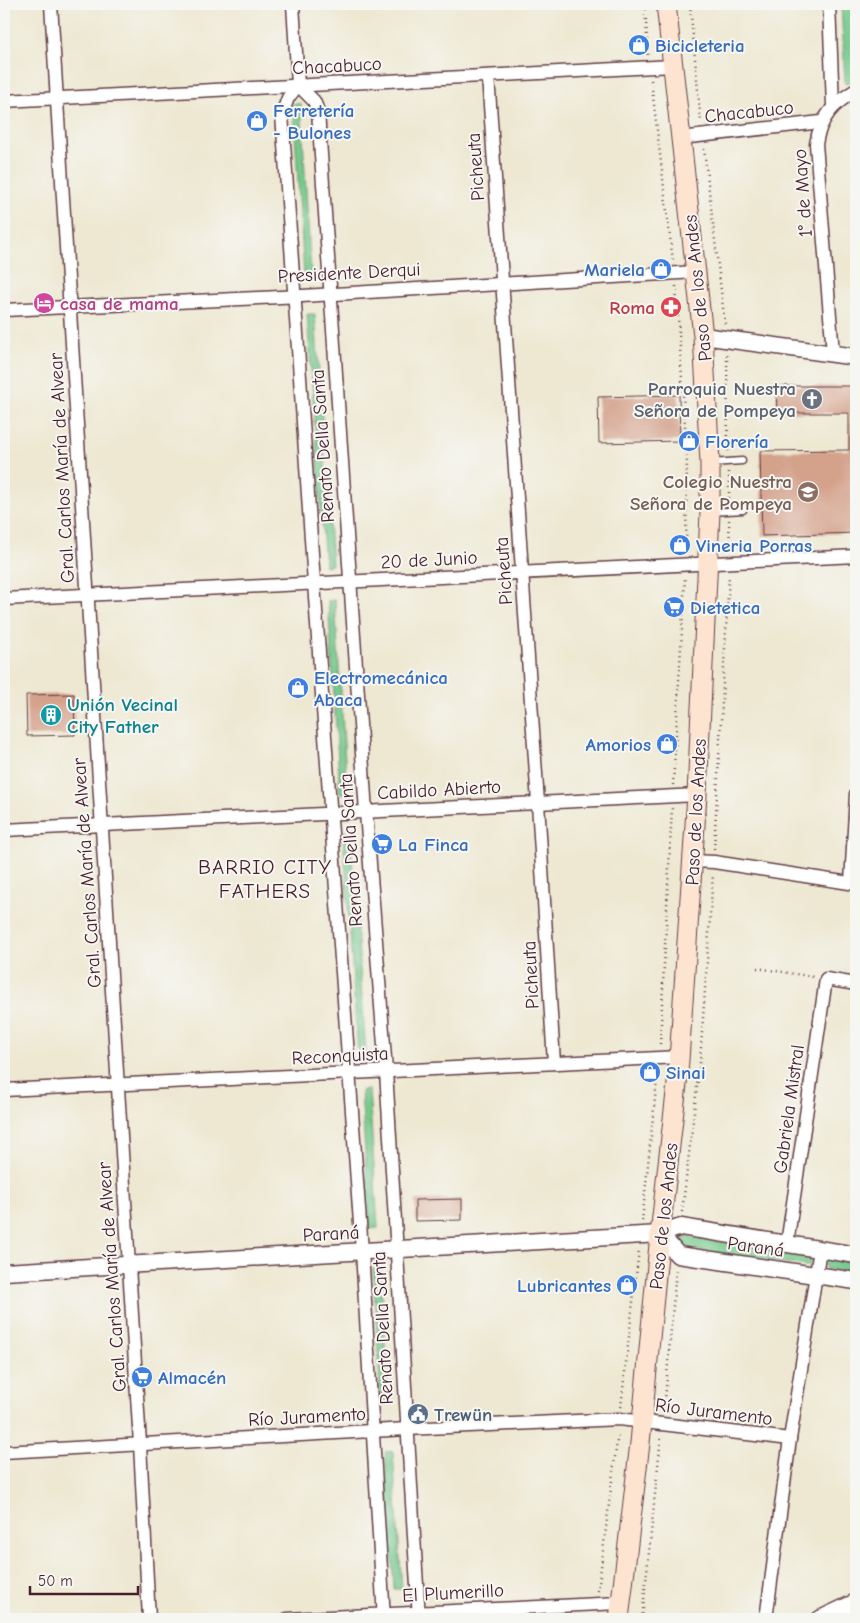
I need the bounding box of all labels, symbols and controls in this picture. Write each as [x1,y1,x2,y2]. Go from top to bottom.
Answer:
shop icon: Bicicleteria [627,33,651,57]
place label: Bicicleteria [655,35,745,57]
street label: Chacabuco [292,53,382,79]
street label: Chacabuco [703,96,795,128]
place label: Ferretería - Bulones [273,100,355,144]
shop icon: Ferretería - Bulones [245,109,269,133]
street label: Picheuta [463,132,489,202]
street label: 1° de Mayo [789,148,817,238]
street label: Paso de los Andes [679,213,717,362]
shop icon: Mariela [649,257,673,281]
street label: Presidente Derqui [277,258,421,288]
place label: Mariela [584,259,645,281]
hotel icon: casa de mama [32,291,56,315]
place label: casa de mama [60,293,179,315]
pharmacy icon: Roma [659,295,683,319]
place label: Roma [609,297,655,319]
street label: Gral. Carlos María de Alvear [45,352,79,584]
street label: Renato Della Santa [307,369,339,523]
place label: Parroquia Nuestra Señora de Pompeya [634,378,796,422]
church icon: Parroquia Nuestra Señora de Pompeya [800,387,824,411]
shop icon: Florería [677,429,701,453]
place label: Florería [705,431,769,453]
place label: Colegio Nuestra Señora de Pompeya [630,471,792,515]
school or university icon: Colegio Nuestra Señora de Pompeya [796,480,820,504]
shop icon: Vineria Porras [668,533,692,557]
place label: Vineria Porras [696,535,812,557]
street label: Picheuta [491,536,517,606]
street label: 20 de Junio [380,546,478,574]
supermarket icon: Dietetica [662,595,686,619]
place label: Dietetica [690,597,760,619]
place label: Electromecánica Abaca [314,667,448,711]
shop icon: Electromecánica Abaca [286,676,310,700]
place label: Unión Vecinal City Father [67,694,178,738]
building icon: Unión Vecinal City Father [39,703,63,727]
shop icon: Amorios [655,732,679,756]
place label: Amorios [585,734,651,756]
street label: Paso de los Andes [681,738,711,886]
street label: Gral. Carlos María de Alvear [68,757,106,989]
street label: Renato Della Santa [335,773,367,927]
street label: Cabildo Abierto [377,776,502,804]
supermarket icon: La Finca [370,832,394,856]
place label: La Finca [398,834,469,856]
district label: BARRIO CITY FATHERS [198,855,332,903]
street label: Picheuta [518,940,544,1010]
street label: Reconquista [291,1042,389,1070]
street label: Gabriela Mistral [769,1043,809,1175]
shop icon: Sinai [638,1060,662,1084]
place label: Sinai [666,1062,706,1084]
street label: Paso de los Andes [645,1142,683,1290]
street label: Gral. Carlos María de Alvear [93,1161,131,1393]
street label: Paraná [302,1222,360,1246]
street label: Paraná [726,1232,786,1262]
street label: Renato Della Santa [368,1251,398,1405]
shop icon: Lubricantes [615,1273,639,1297]
place label: Lubricantes [517,1275,611,1297]
supermarket icon: Almacén [130,1365,154,1389]
place label: Almacén [158,1367,226,1389]
street label: Río Juramento [654,1394,774,1430]
public building icon: Trewün [406,1402,430,1426]
street label: Río Juramento [248,1403,367,1431]
place label: Trewün [434,1404,492,1426]
scale bar [30,1563,138,1595]
text: 50 m [38,1572,73,1590]
street label: El Plumerillo [402,1579,505,1607]

